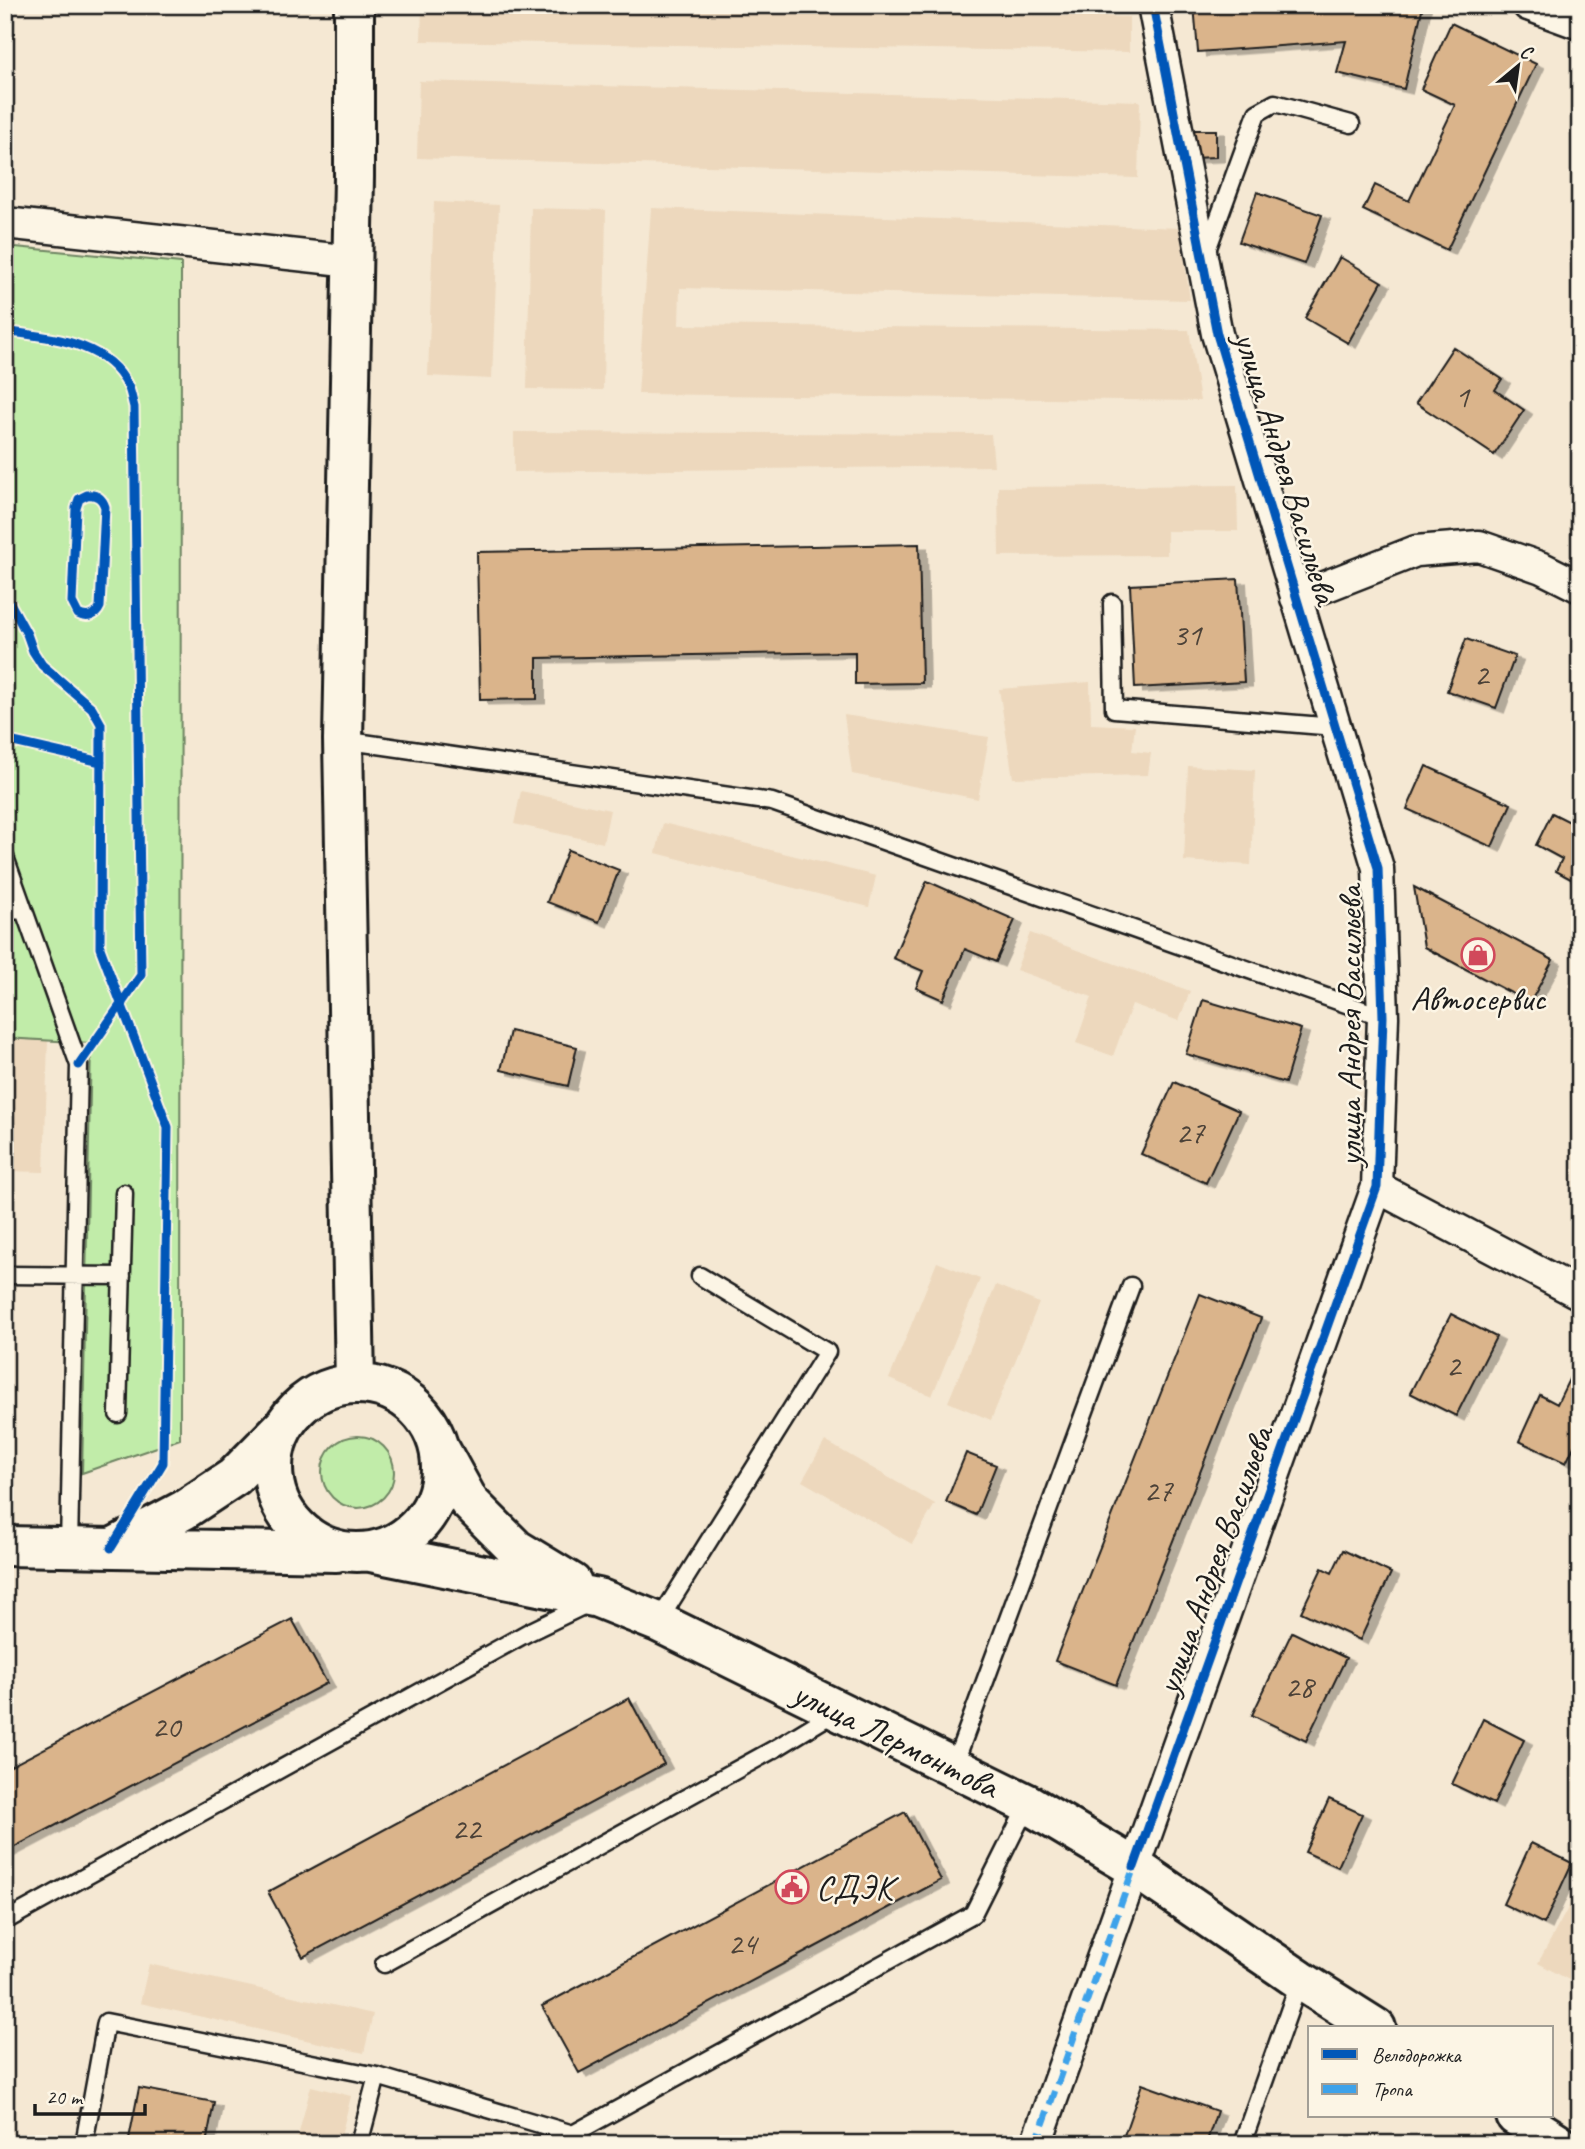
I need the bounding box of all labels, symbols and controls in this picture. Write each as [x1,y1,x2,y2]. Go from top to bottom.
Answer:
north arrow [1484,32,1554,102]
text: С [1516,39,1538,66]
street label: улица Андрея Васильева [1223,325,1350,612]
house number: 1 [1455,376,1471,417]
house number: 31 [1173,614,1203,655]
house number: 2 [1474,654,1491,695]
street label: улица Андрея Васильева [1327,883,1372,1169]
shop icon: Автосервис [1459,936,1497,974]
place label: Автосервис [1410,976,1547,1021]
house number: 27 [1176,1112,1206,1153]
house number: 2 [1446,1345,1463,1386]
street label: улица Андрея Васильева [1144,1418,1285,1702]
house number: 27 [1144,1470,1174,1511]
house number: 28 [1285,1666,1316,1707]
street label: улица Лермонтова [784,1669,1008,1810]
house number: 20 [152,1706,183,1747]
house number: 22 [452,1808,483,1849]
place label: СДЭК [816,1865,899,1910]
public building icon: СДЭК [773,1868,811,1906]
house number: 24 [728,1923,760,1964]
legend [1308,2026,1554,2118]
text: Велодорожка [1372,2042,1462,2068]
scale bar [35,2072,145,2116]
text: Тропа [1372,2076,1413,2102]
text: 20 m [46,2084,84,2110]

